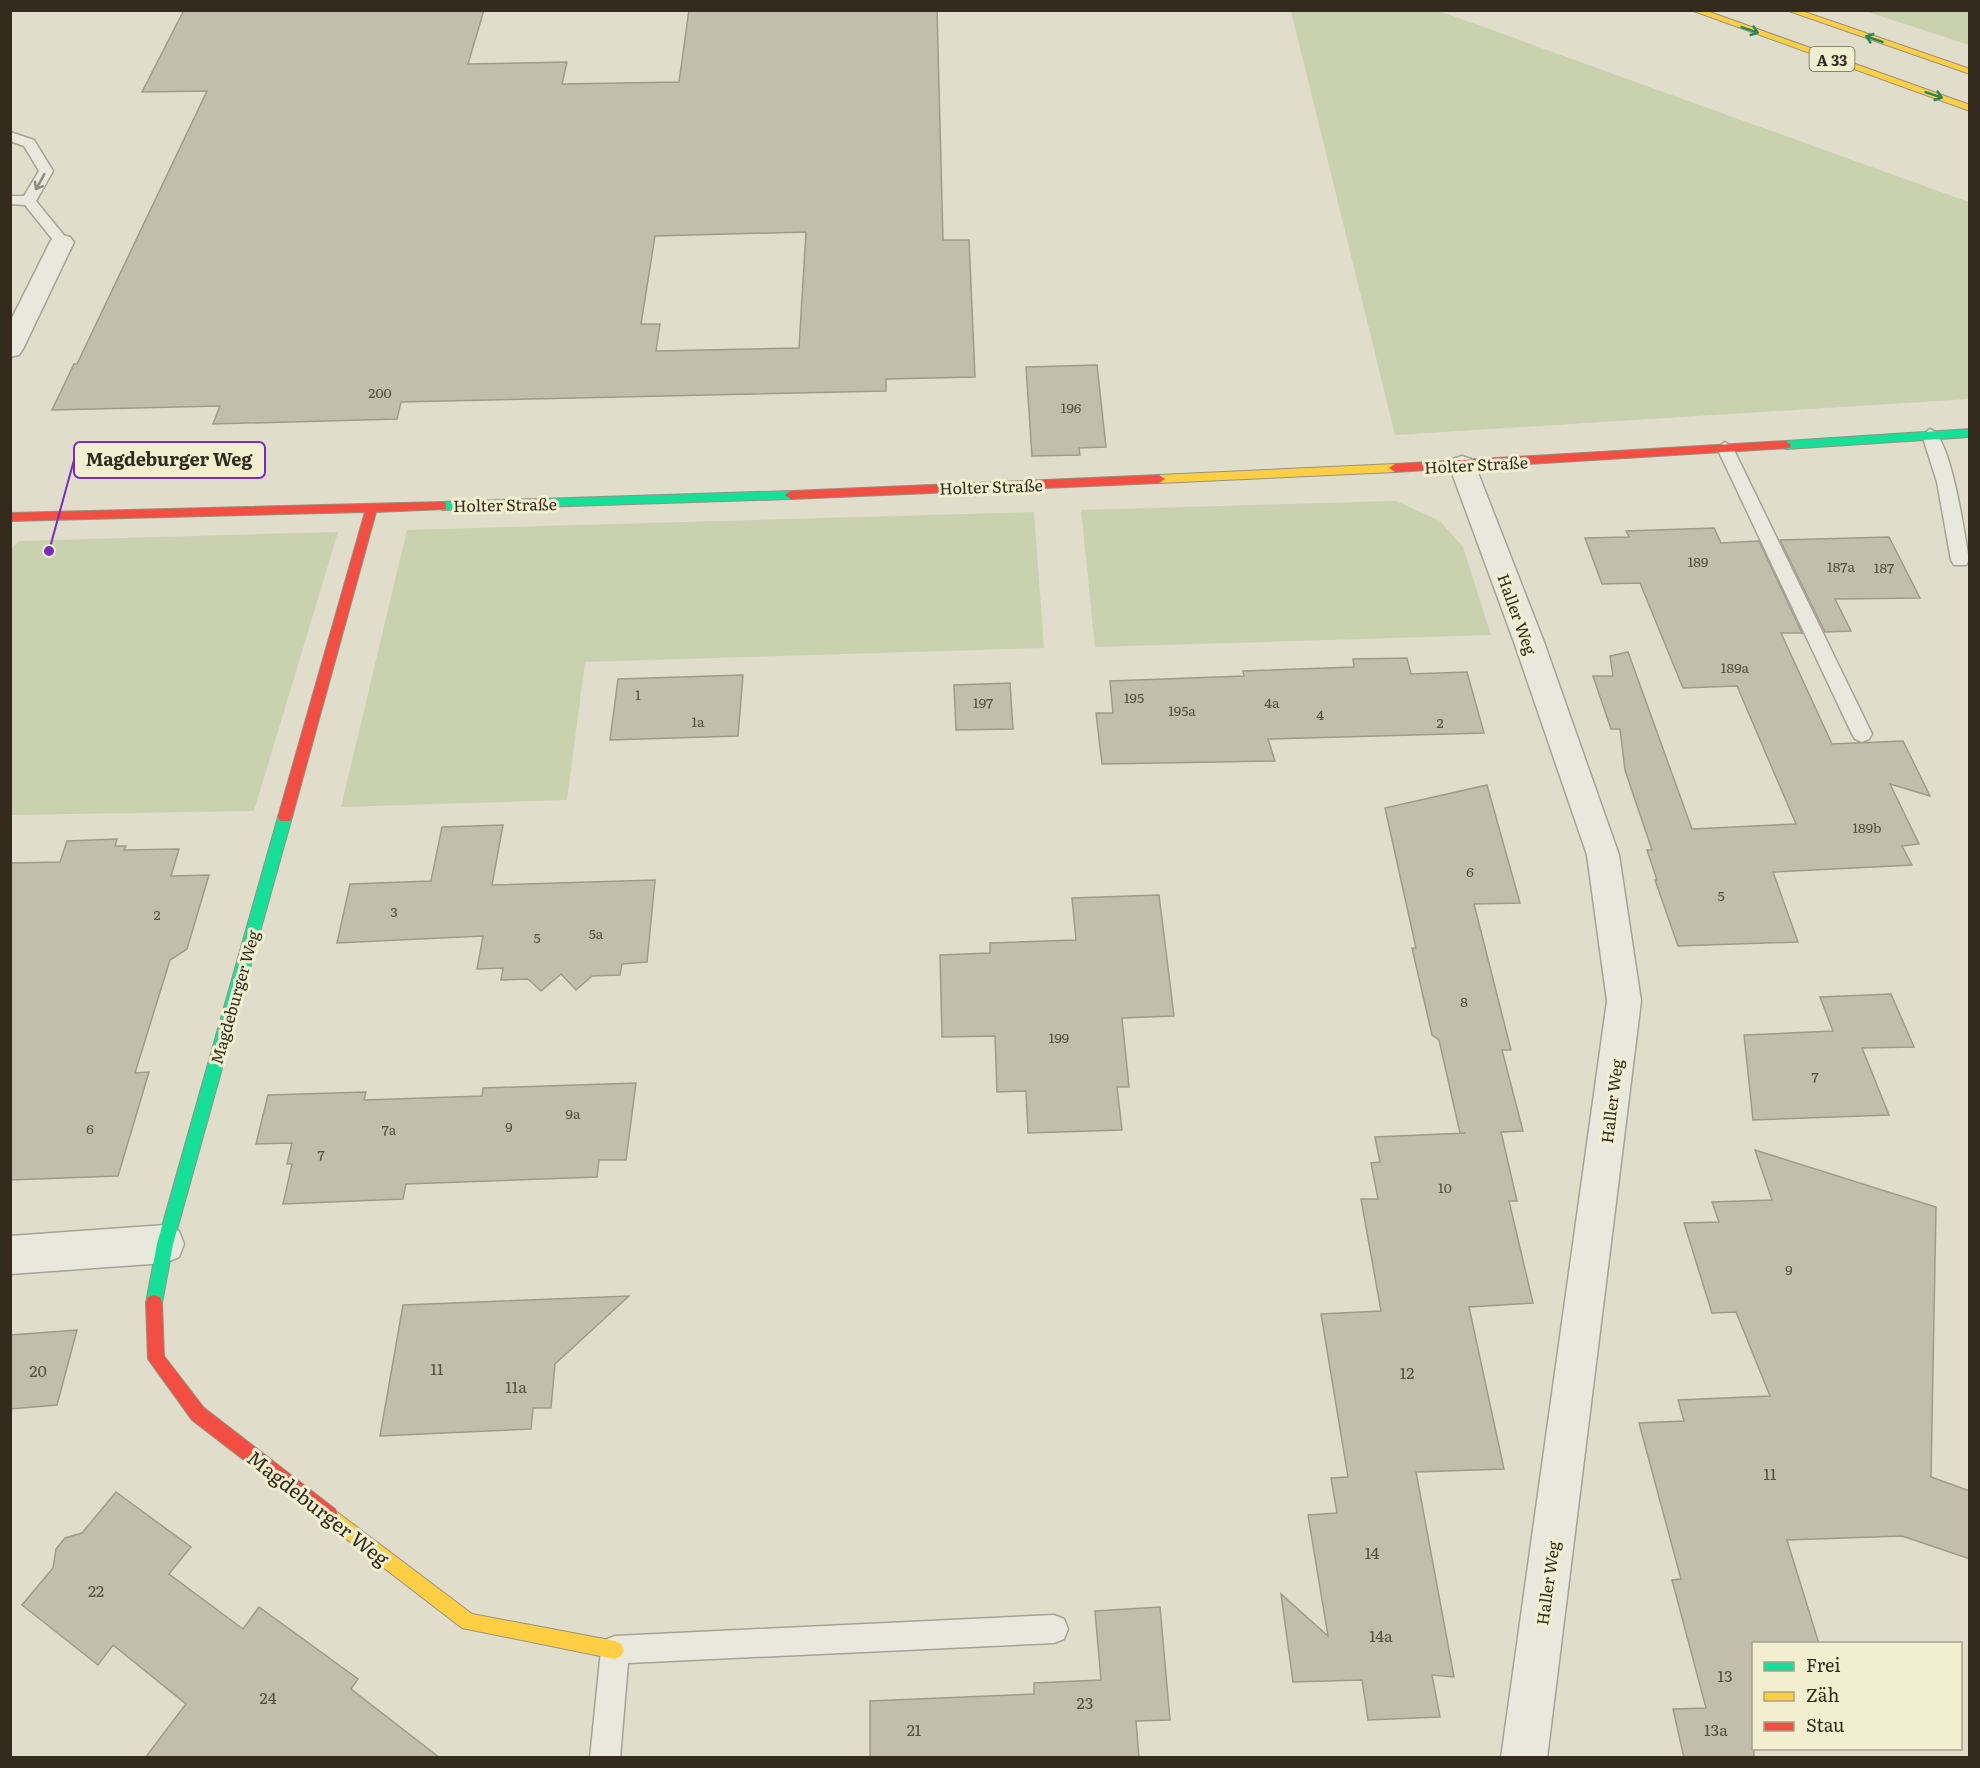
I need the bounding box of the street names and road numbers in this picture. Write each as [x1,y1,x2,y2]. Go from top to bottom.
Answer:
road number: A 33 [1810,47,1854,71]
street label: Holter Straße [1424,449,1528,479]
street label: Holter Straße [939,472,1043,500]
street label: Holter Straße [453,491,557,517]
street label: Haller Weg [1492,570,1544,658]
street label: Magdeburger Weg [203,927,265,1067]
street label: Haller Weg [1594,1057,1628,1145]
street label: Magdeburger Weg [242,1442,397,1573]
street label: Haller Weg [1529,1539,1565,1627]

